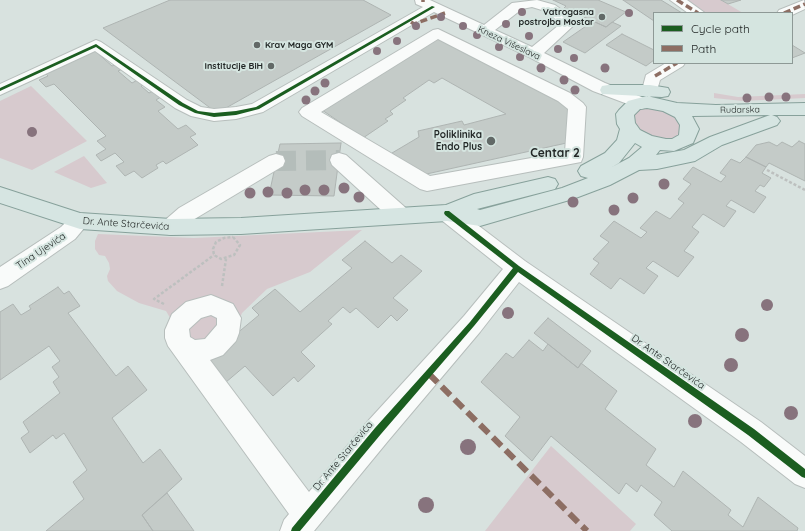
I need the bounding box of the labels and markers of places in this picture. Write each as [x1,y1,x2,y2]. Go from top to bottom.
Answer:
place label: Vatrogasna postrojba Mostar [519,7,594,28]
marker: Vatrogasna postrojba Mostar [597,12,607,22]
marker: Krav Maga GYM [252,40,262,50]
place label: Krav Maga GYM [265,40,333,50]
place label: Institucije BiH [204,61,263,71]
marker: Institucije BiH [266,61,276,71]
place label: Poliklinika Endo Plus [434,129,482,152]
marker: Poliklinika Endo Plus [485,135,497,147]

